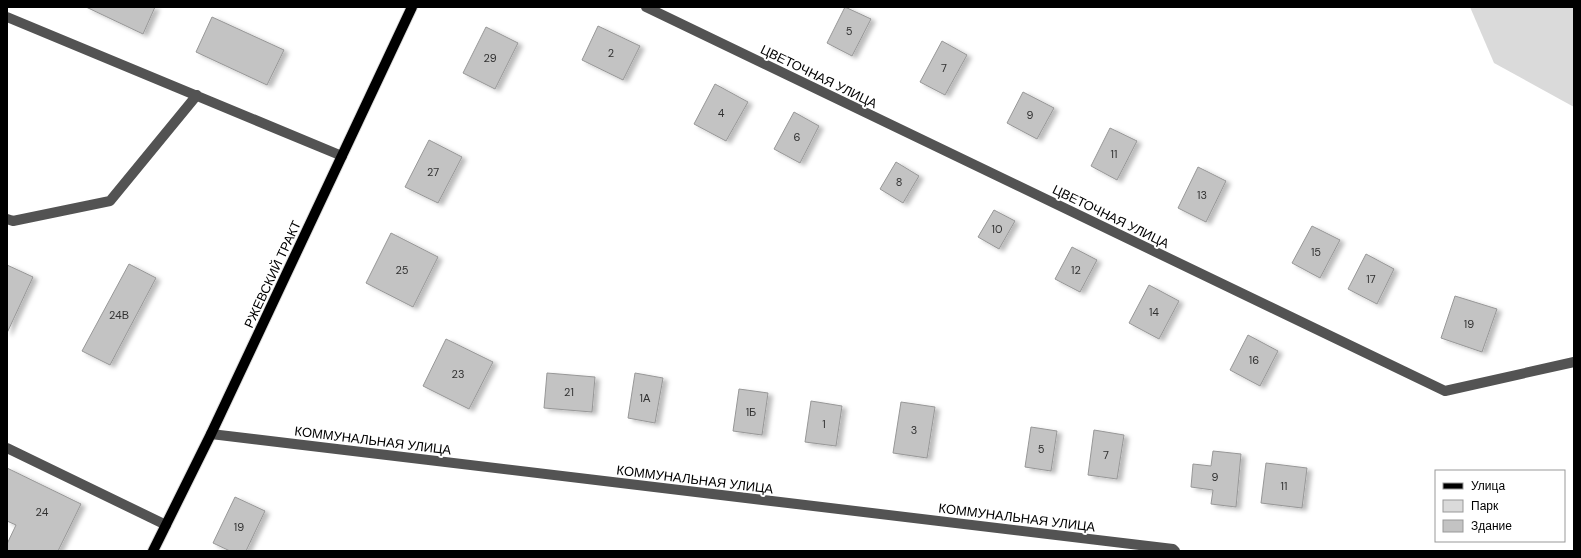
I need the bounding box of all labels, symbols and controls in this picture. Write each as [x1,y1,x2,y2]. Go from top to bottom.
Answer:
house number: 5 [846,24,853,38]
street label: ЦВЕТОЧНАЯ УЛИЦА [758,41,880,112]
house number: 2 [608,46,614,60]
house number: 29 [483,51,497,65]
house number: 7 [941,61,947,75]
house number: 4 [718,106,725,120]
house number: 9 [1027,108,1034,122]
house number: 6 [794,130,801,144]
house number: 11 [1111,147,1117,161]
house number: 27 [427,165,439,179]
house number: 8 [896,175,902,189]
street label: ЦВЕТОЧНАЯ УЛИЦА [1050,181,1172,252]
house number: 13 [1197,188,1207,202]
street label: РЖЕВСКИЙ ТРАКТ [240,218,305,331]
house number: 10 [992,222,1002,236]
house number: 15 [1311,245,1321,259]
house number: 25 [395,263,409,277]
house number: 12 [1071,263,1081,277]
house number: 17 [1366,272,1376,286]
house number: 14 [1149,305,1159,319]
house number: 24В [109,308,129,322]
house number: 19 [1464,317,1474,331]
house number: 16 [1249,353,1259,367]
house number: 23 [452,367,464,381]
house number: 21 [564,385,574,399]
house number: 1А [640,391,651,405]
house number: 1Б [746,405,756,419]
house number: 1 [822,417,826,431]
street label: КОММУНАЛЬНАЯ УЛИЦА [294,422,453,459]
house number: 3 [911,423,917,437]
house number: 5 [1038,442,1045,456]
house number: 7 [1103,448,1109,462]
street label: КОММУНАЛЬНАЯ УЛИЦА [616,461,775,498]
house number: 9 [1212,470,1219,484]
legend [1435,470,1565,542]
text: Улица [1471,478,1505,494]
house number: 11 [1281,479,1287,493]
text: Парк [1471,498,1499,514]
street label: КОММУНАЛЬНАЯ УЛИЦА [938,499,1097,536]
house number: 24 [36,505,49,519]
text: Здание [1471,518,1512,534]
house number: 19 [234,520,244,534]

